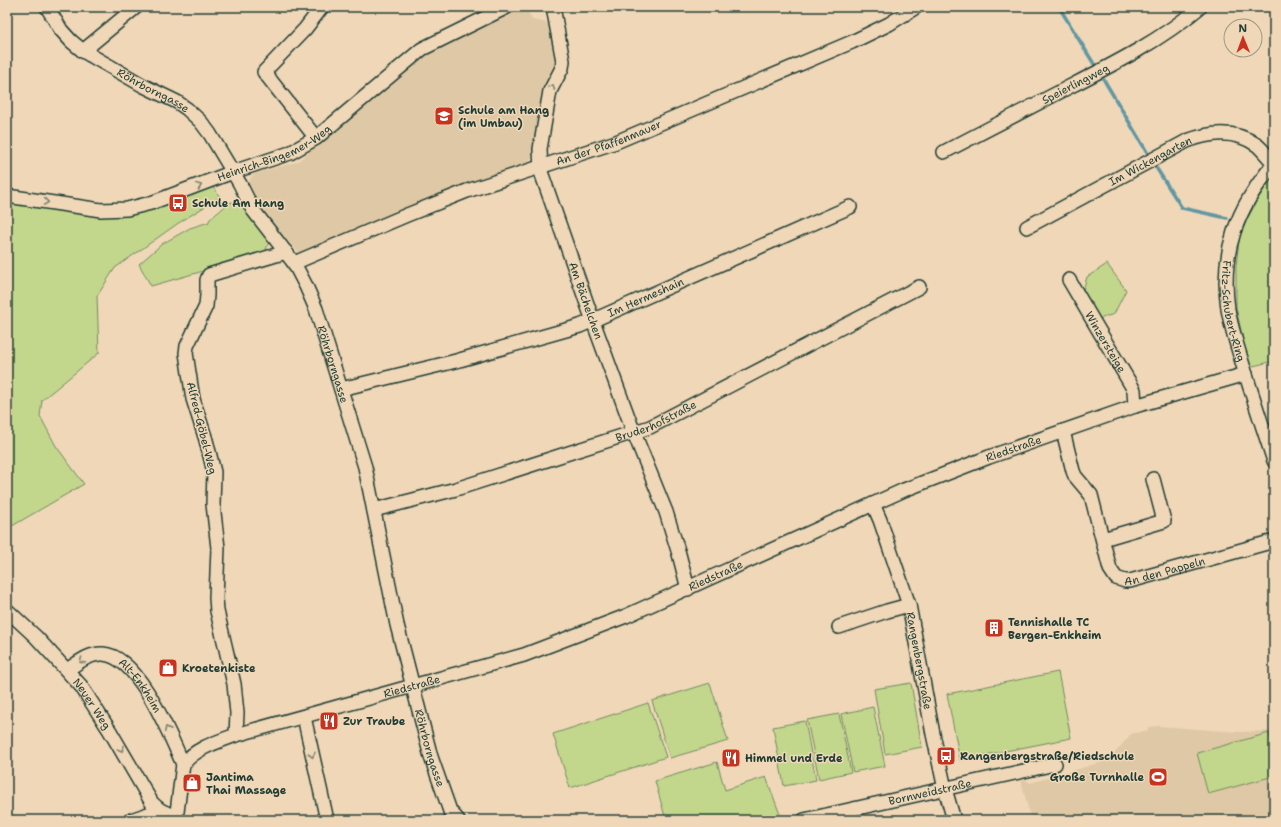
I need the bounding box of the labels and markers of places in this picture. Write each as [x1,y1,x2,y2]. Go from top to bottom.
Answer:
place label: Schule am Hang (im Umbau) [458,103,549,131]
school or university icon: Schule am Hang (im Umbau) [433,105,455,127]
bus stop icon: Schule Am Hang [167,192,189,214]
place label: Schule Am Hang [192,196,284,211]
place label: Tennishalle TC Bergen-Enkheim [1008,615,1101,643]
building icon: Tennishalle TC Bergen-Enkheim [983,617,1005,639]
shop icon: Kroetenkiste [157,657,179,679]
place label: Kroetenkiste [182,661,256,676]
restaurant icon: Zur Traube [318,710,340,732]
place label: Zur Traube [343,714,406,729]
bus stop icon: Rangenbergstraße/Riedschule [935,745,957,767]
restaurant icon: Himmel und Erde [720,747,742,769]
place label: Rangenbergstraße/Riedschule [960,749,1135,764]
place label: Himmel und Erde [745,751,843,766]
sports icon: Große Turnhalle [1147,766,1169,788]
place label: Jantima Thai Massage [206,770,287,798]
place label: Große Turnhalle [1050,770,1144,785]
shop icon: Jantima Thai Massage [181,772,203,794]

